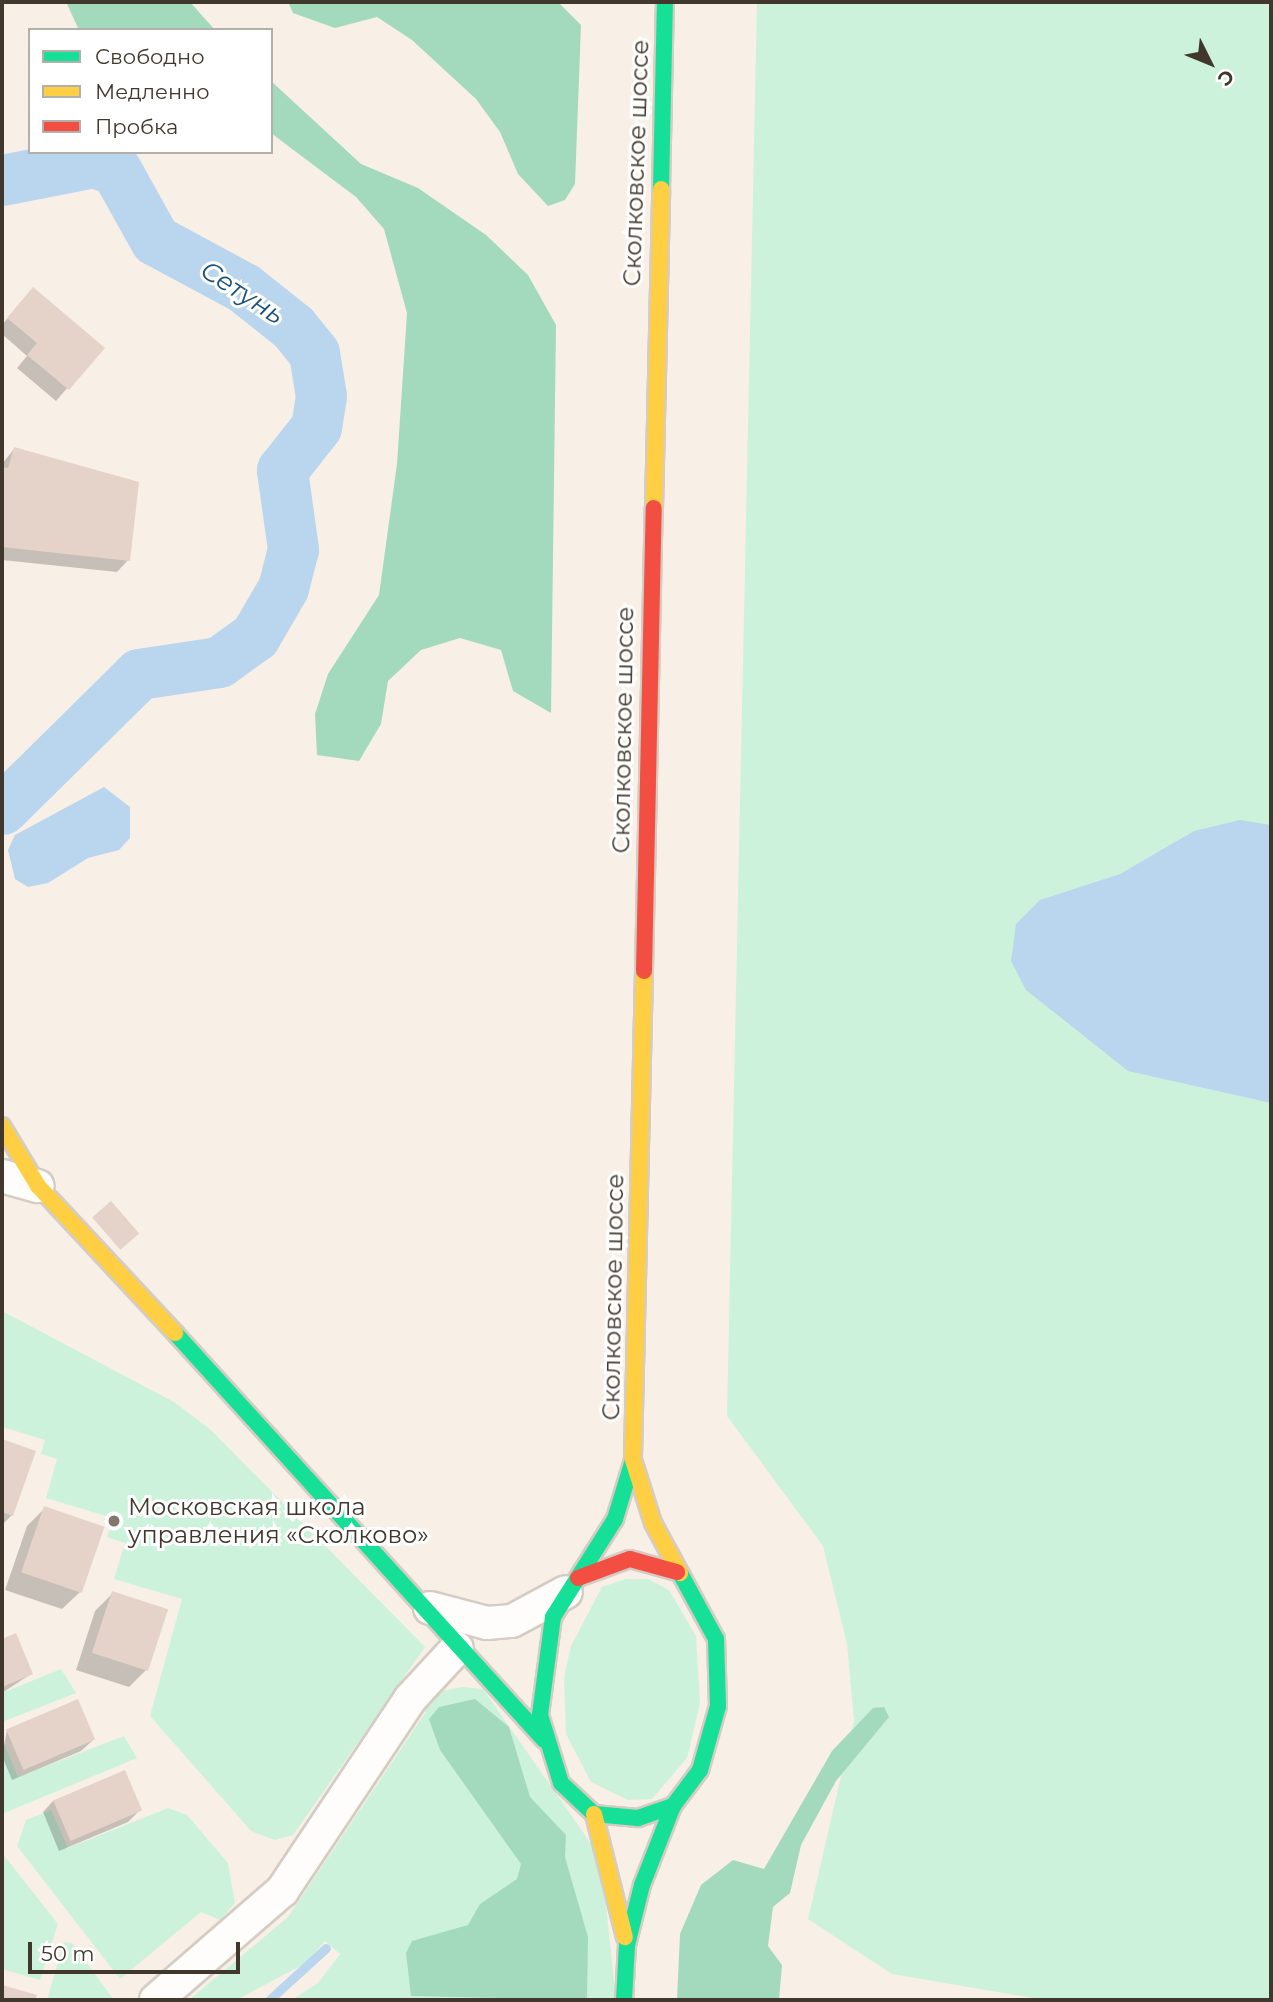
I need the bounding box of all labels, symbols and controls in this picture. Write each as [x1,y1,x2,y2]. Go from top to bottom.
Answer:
legend [28,28,273,154]
north arrow [1175,28,1245,98]
street label: Сколковское шоссе [617,39,655,287]
text: Свободно [95,44,205,69]
text: С [1213,65,1239,91]
text: Медленно [95,79,210,104]
text: Пробка [95,114,178,139]
water label: Сетунь [194,255,290,331]
street label: Сколковское шоссе [606,606,640,854]
street label: Сколковское шоссе [596,1173,630,1421]
place label: Московская школа управления «Сколково» [128,1493,429,1549]
marker: Московская школа управления «Сколково» [106,1513,122,1529]
scale bar [32,1928,243,1972]
text: 50 m [41,1941,95,1966]

